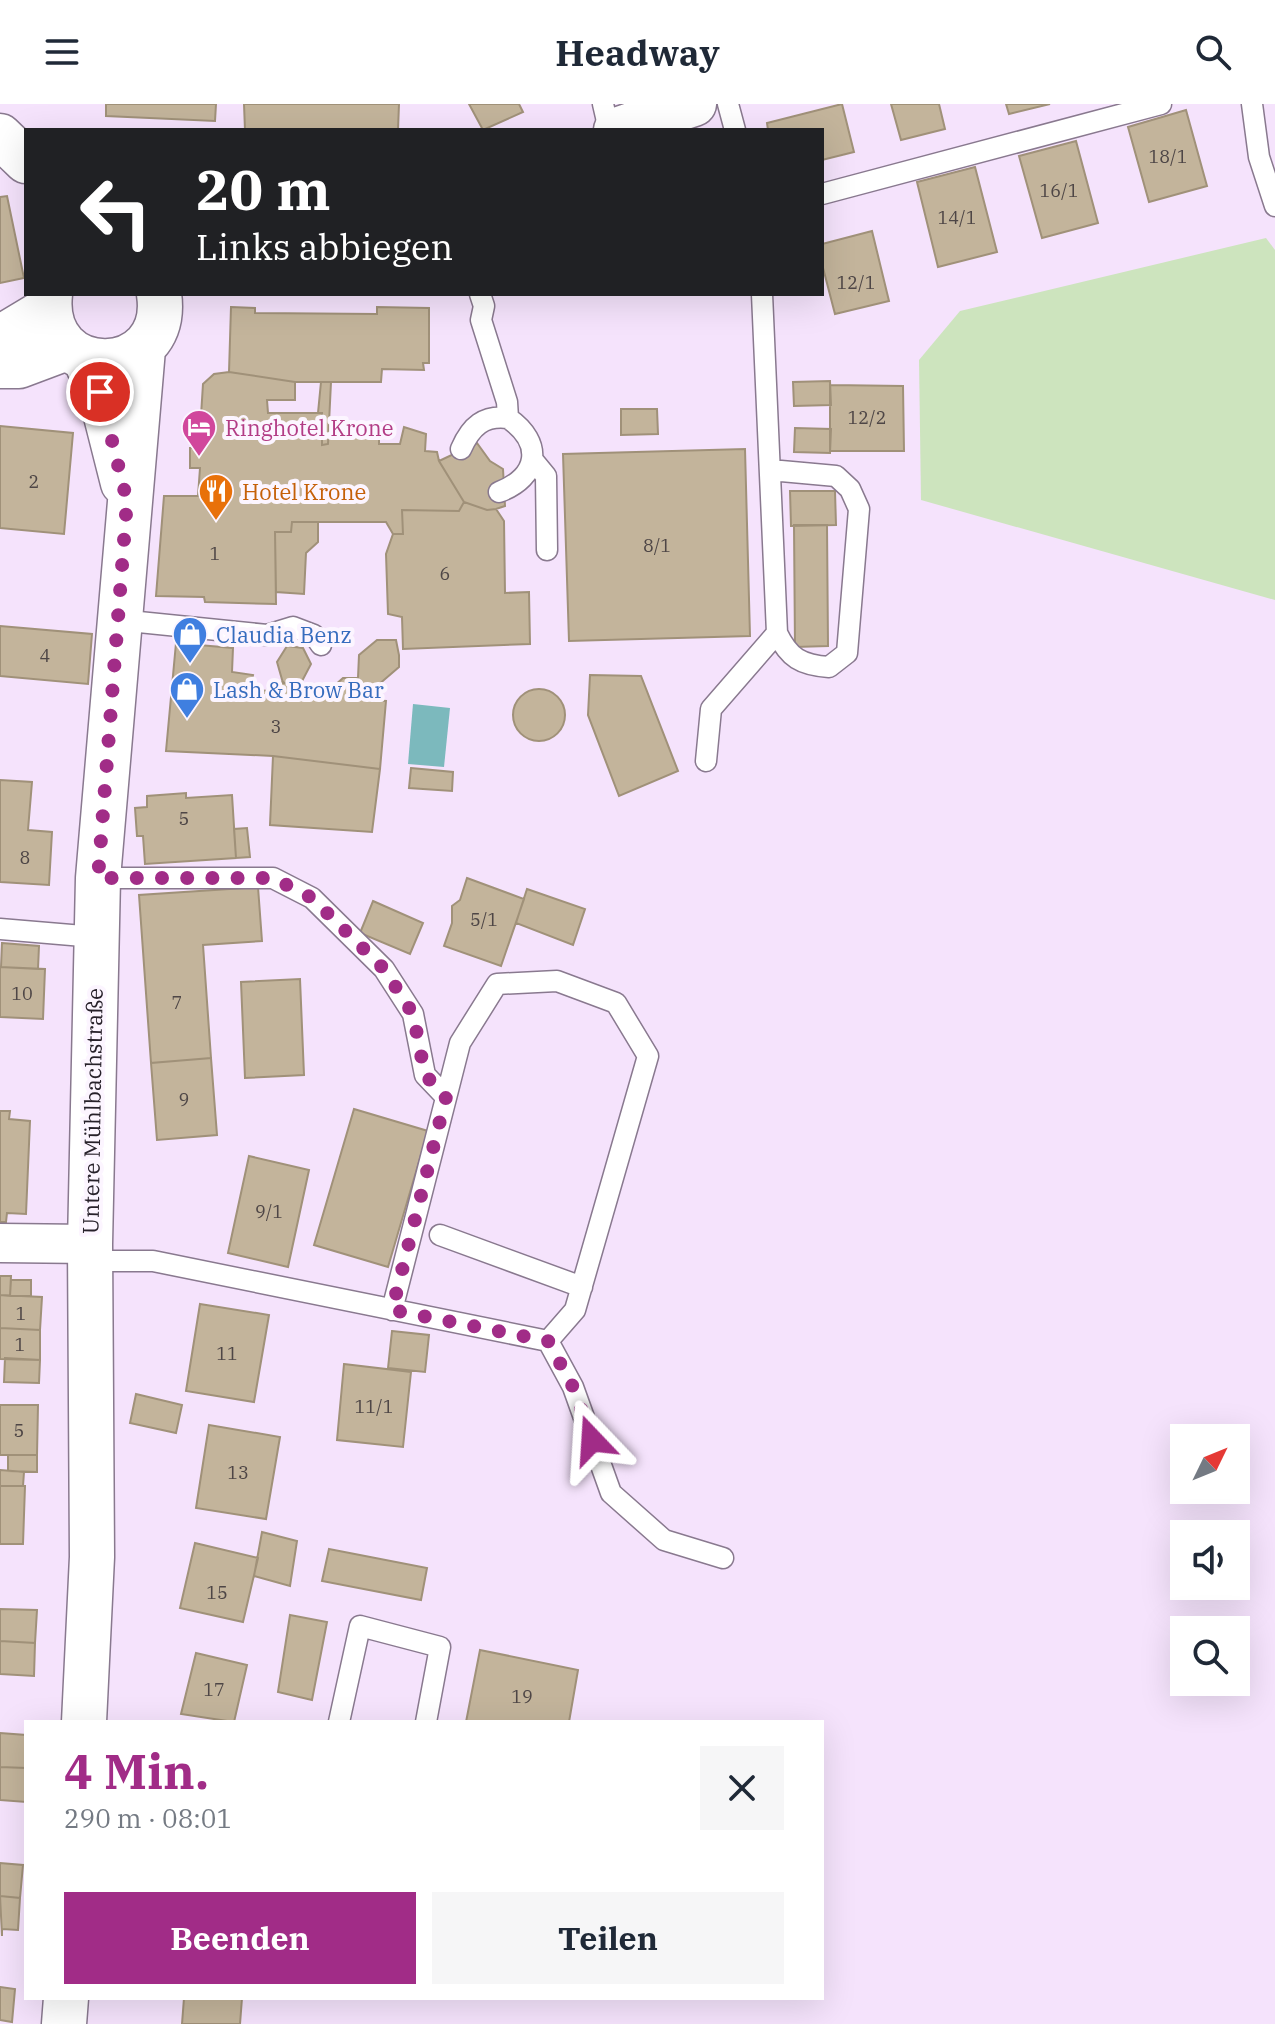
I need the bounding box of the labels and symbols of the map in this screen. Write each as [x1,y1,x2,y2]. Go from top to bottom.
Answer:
house number: 18/1 [1149,145,1188,168]
house number: 16/1 [1040,179,1079,202]
house number: 14/1 [938,206,977,229]
house number: 12/1 [837,271,876,294]
pin [66,358,134,426]
house number: 12/2 [848,406,887,429]
hotel icon: Ringhotel Krone [180,408,218,458]
place label: Ringhotel Krone [225,413,393,442]
house number: 2 [29,470,39,493]
restaurant icon: Hotel Krone [197,472,235,522]
place label: Hotel Krone [242,477,366,506]
house number: 8/1 [643,534,671,557]
house number: 1 [210,542,220,565]
house number: 6 [440,562,450,585]
shop icon: Claudia Benz [171,615,209,665]
place label: Claudia Benz [216,620,352,649]
house number: 4 [40,644,50,667]
shop icon: Lash & Brow Bar [168,670,206,720]
place label: Lash & Brow Bar [213,675,384,704]
house number: 3 [271,715,281,738]
house number: 5 [179,807,189,830]
house number: 8 [20,846,30,869]
house number: 5/1 [470,908,498,931]
house number: 10 [11,982,33,1005]
street label: Untere Mühlbachstraße [75,988,109,1234]
house number: 7 [172,991,182,1014]
house number: 9 [179,1088,189,1111]
house number: 9/1 [255,1200,283,1223]
house number: 1 [16,1302,26,1325]
house number: 1 [15,1333,25,1356]
house number: 11 [216,1342,238,1365]
house number: 11/1 [355,1395,394,1418]
position arrow [550,1398,634,1482]
house number: 5 [14,1419,24,1442]
north arrow [1170,1424,1250,1504]
house number: 13 [227,1461,249,1484]
house number: 15 [206,1581,228,1604]
house number: 17 [203,1678,225,1701]
house number: 19 [511,1685,533,1708]

